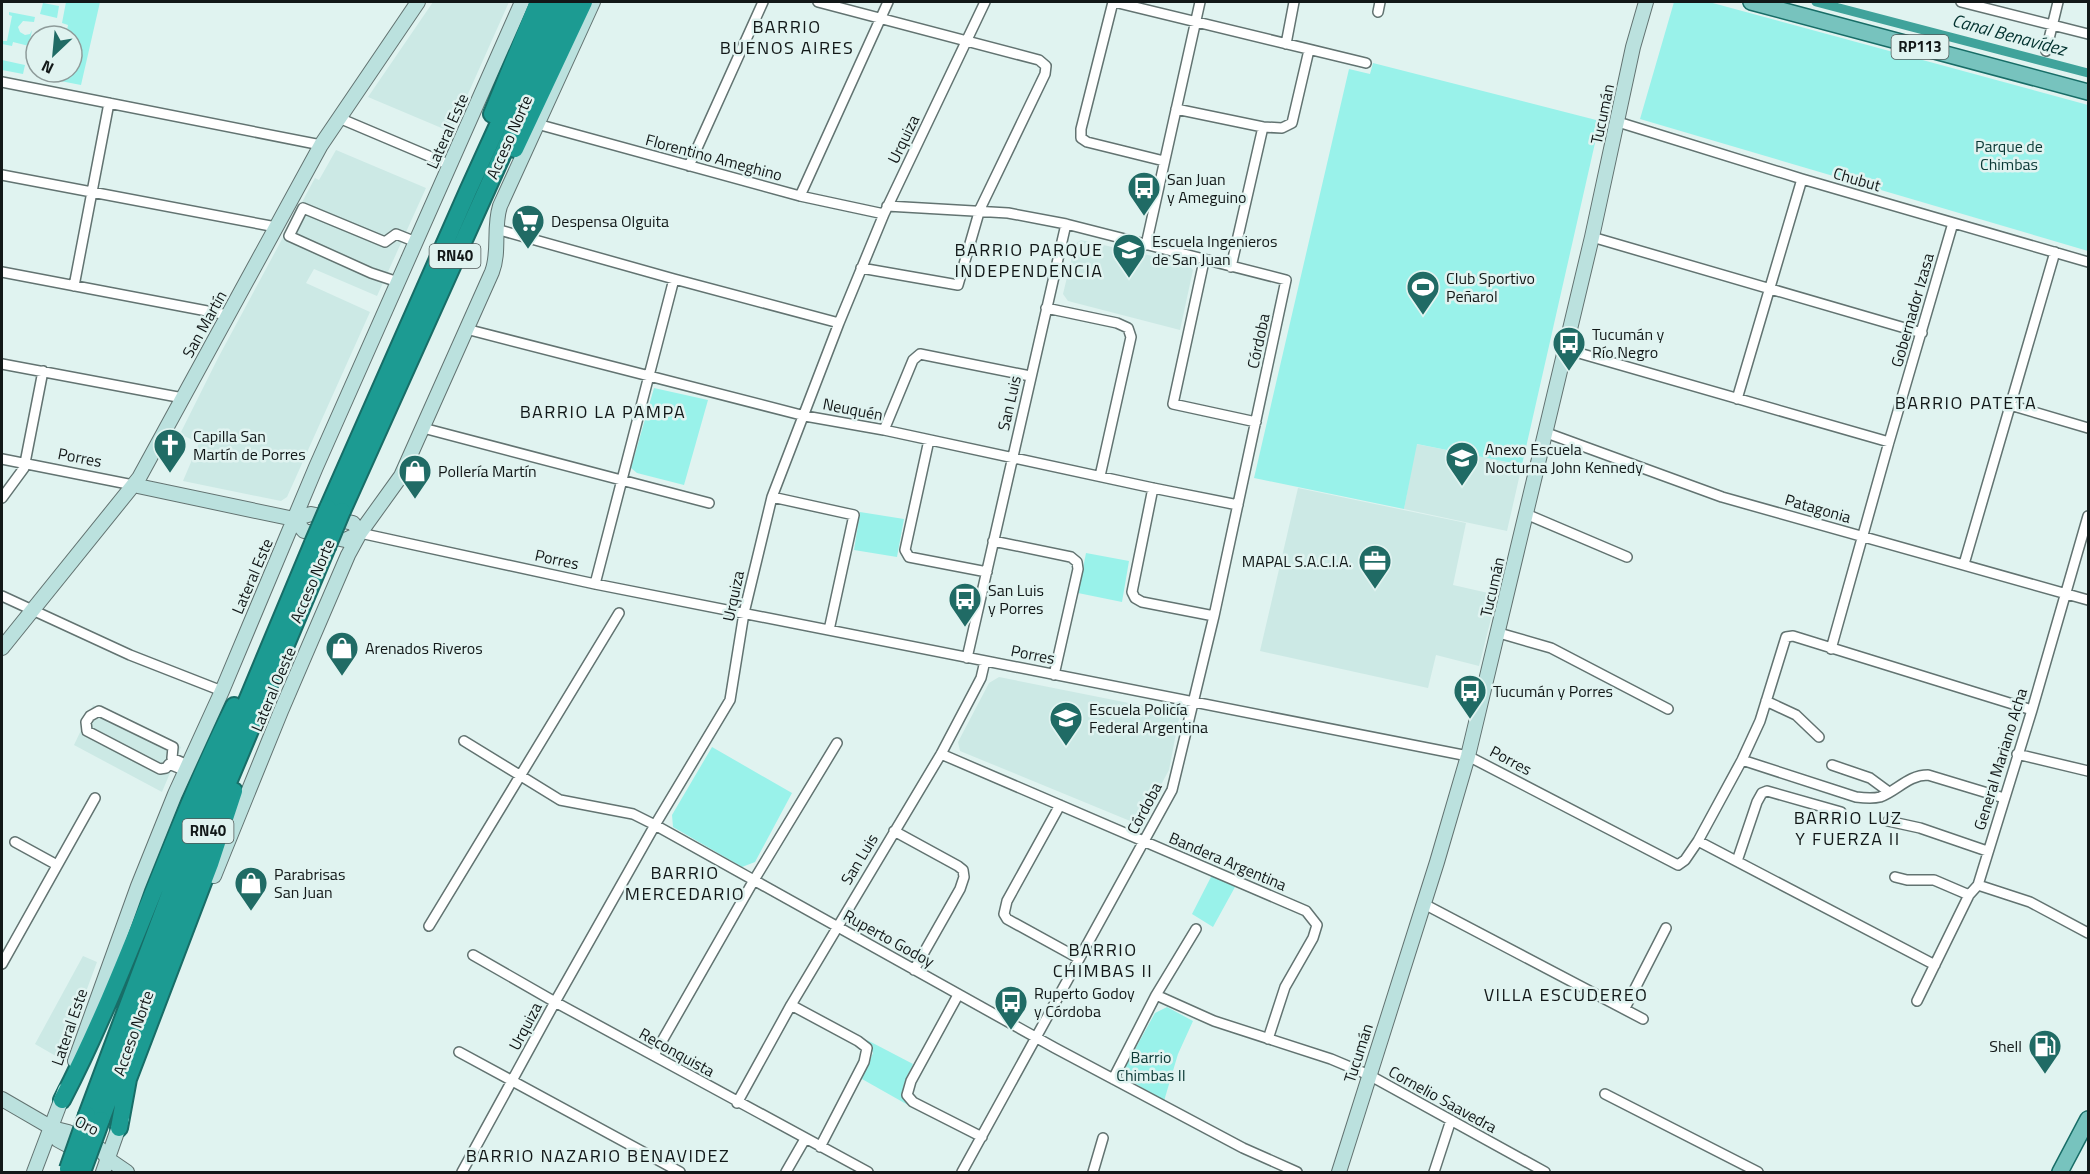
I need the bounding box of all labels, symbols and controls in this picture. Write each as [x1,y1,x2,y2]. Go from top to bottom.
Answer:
water label: Canal Benavídez [1949,6,2071,63]
district label: BARRIO BUENOS AIRES [720,13,854,61]
north arrow [24,24,84,84]
road number: RP113 [1892,35,1948,59]
text: N [37,54,58,81]
street label: Tucumán [1584,82,1620,146]
street label: Lateral Este [420,90,474,172]
street label: Acceso Norte [480,91,538,183]
street label: Urquiza [881,111,925,167]
street label: Florentino Ameghino [643,127,785,187]
park label: Parque de Chimbas [1975,134,2043,176]
street label: Chubut [1830,161,1884,197]
place label: San Juan y Ameguino [1167,167,1247,209]
bus stop icon: San Juan y Ameguino [1126,170,1162,217]
supermarket icon: Despensa Olguita [510,203,546,250]
place label: Despensa Olguita [551,209,669,233]
place label: Escuela Ingenieros de San Juan [1152,229,1277,271]
school or university icon: Escuela Ingenieros de San Juan [1111,232,1147,279]
district label: BARRIO PARQUE INDEPENDENCIA [954,236,1104,284]
road number: RN40 [430,244,480,268]
street label: Gobernador Izasa [1884,250,1940,370]
place label: Club Sportivo Peñarol [1446,266,1535,308]
sports icon: Club Sportivo Peñarol [1405,269,1441,316]
street label: San Martín [176,286,232,362]
street label: Córdoba [1240,311,1276,371]
place label: Tucumán y Río Negro [1592,322,1664,364]
bus stop icon: Tucumán y Río Negro [1551,325,1587,372]
street label: San Luis [991,373,1027,433]
district label: BARRIO PATETA [1895,389,2037,416]
street label: Neuquén [821,391,885,427]
district label: BARRIO LA PAMPA [520,398,686,425]
place label: Capilla San Martín de Porres [193,424,306,466]
church icon: Capilla San Martín de Porres [152,427,188,474]
place label: Anexo Escuela Nocturna John Kennedy [1485,437,1643,479]
school or university icon: Anexo Escuela Nocturna John Kennedy [1444,440,1480,487]
street label: Porres [56,441,104,473]
shop icon: Pollería Martín [397,453,433,500]
place label: Pollería Martín [438,459,537,483]
street label: Patagonia [1782,487,1854,529]
street label: Lateral Este [225,534,279,618]
street label: Acceso Norte [284,535,340,627]
street label: Porres [533,543,581,575]
office icon: MAPAL S.A.C.I.A. [1357,543,1393,590]
place label: MAPAL S.A.C.I.A. [1242,549,1352,573]
street label: Tucumán [1473,555,1511,619]
street label: Urquiza [716,568,750,624]
place label: San Luis y Porres [988,578,1044,620]
bus stop icon: San Luis y Porres [947,581,983,628]
shop icon: Arenados Riveros [324,630,360,677]
place label: Arenados Riveros [365,636,483,660]
street label: Porres [1009,638,1057,670]
street label: Lateral Oeste [244,643,302,735]
bus stop icon: Tucumán y Porres [1452,673,1488,720]
place label: Tucumán y Porres [1493,679,1613,703]
street label: General Mariano Acha [1967,685,2033,833]
place label: Escuela Policía Federal Argentina [1089,697,1208,739]
school or university icon: Escuela Policía Federal Argentina [1048,700,1084,747]
street label: Porres [1486,739,1536,781]
street label: Córdoba [1120,778,1168,838]
district label: BARRIO LUZ Y FUERZA II [1794,804,1902,852]
road number: RN40 [182,819,234,843]
street label: Bandera Argentina [1165,825,1291,897]
street label: San Luis [834,829,884,889]
district label: BARRIO MERCEDARIO [625,859,745,907]
place label: Parabrisas San Juan [274,862,345,904]
shop icon: Parabrisas San Juan [233,865,269,912]
street label: Ruperto Godoy [839,903,939,973]
district label: BARRIO CHIMBAS II [1053,936,1153,984]
place label: Ruperto Godoy y Córdoba [1034,981,1135,1023]
district label: VILLA ESCUDEREO [1484,981,1648,1008]
bus stop icon: Ruperto Godoy y Córdoba [993,984,1029,1031]
street label: Lateral Este [45,985,93,1069]
street label: Acceso Norte [106,987,160,1079]
street label: Urquiza [502,998,548,1054]
street label: Tucumán [1337,1020,1379,1086]
street label: Reconquista [635,1021,719,1083]
fuel station icon: Shell [2027,1028,2063,1075]
place label: Shell [1989,1034,2022,1058]
park label: Barrio Chimbas II [1116,1045,1186,1087]
street label: Cornelio Saavedra [1384,1059,1502,1139]
street label: Oro [71,1109,103,1141]
district label: BARRIO NAZARIO BENAVIDEZ [466,1142,730,1169]

